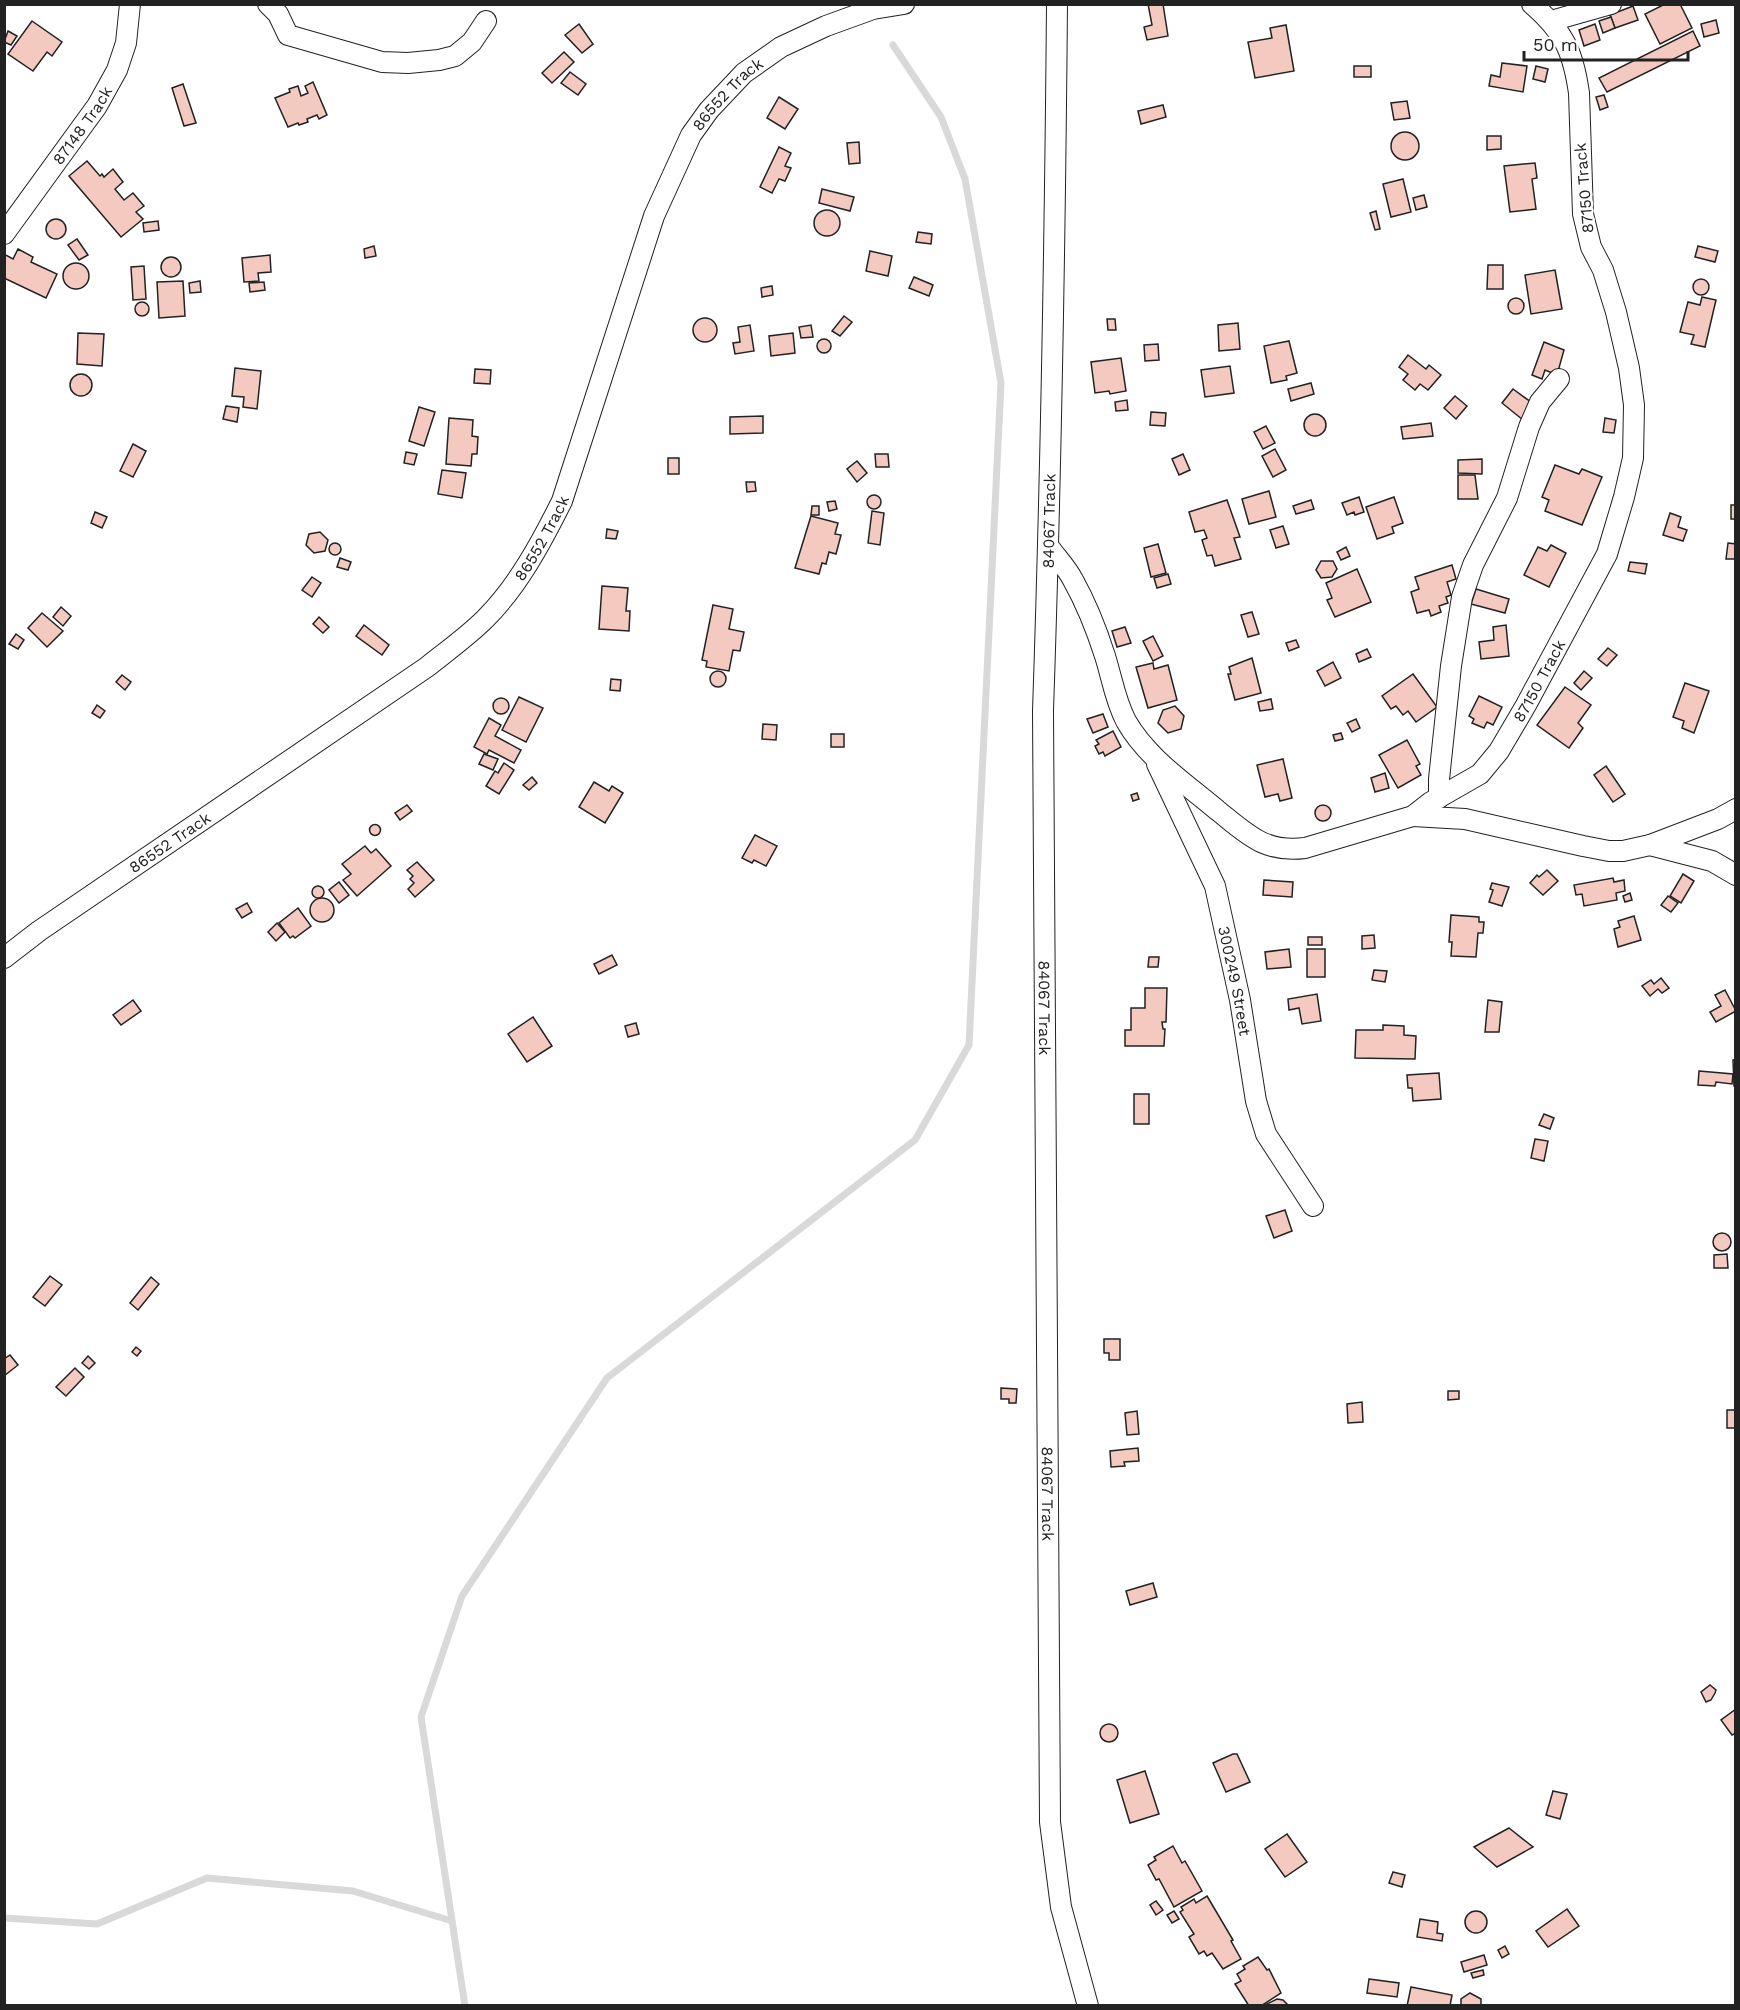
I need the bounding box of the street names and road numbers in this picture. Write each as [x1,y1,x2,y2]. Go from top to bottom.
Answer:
street label: 86552 Track [688,53,766,134]
street label: 87148 Track [48,83,116,168]
street label: 87150 Track [1571,142,1597,234]
street label: 84067 Track [1039,474,1059,568]
street label: 86552 Track [510,493,573,584]
street label: 87150 Track [1509,636,1569,725]
street label: 86552 Track [125,808,214,877]
street label: 300249 Street [1215,924,1255,1037]
street label: 84067 Track [1035,960,1055,1055]
street label: 84067 Track [1038,1446,1058,1541]

